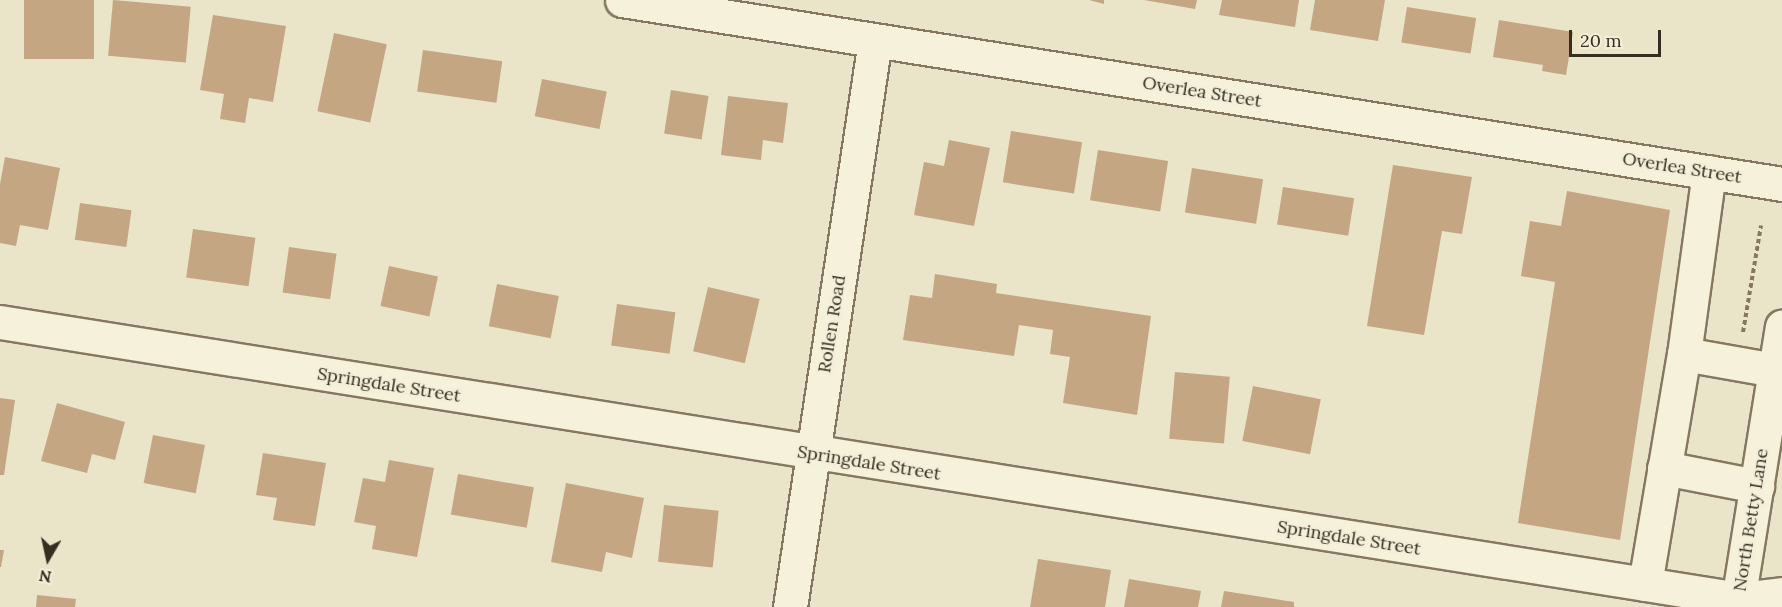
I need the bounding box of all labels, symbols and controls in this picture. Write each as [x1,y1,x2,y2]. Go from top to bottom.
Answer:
scale bar [1572,18,1664,56]
text: 20 m [1580,29,1622,52]
street label: Overlea Street [1141,72,1263,112]
street label: Overlea Street [1621,148,1743,188]
street label: Rollen Road [814,274,850,374]
street label: Springdale Street [316,363,462,407]
street label: Springdale Street [796,441,942,485]
street label: North Betty Lane [1729,447,1773,593]
street label: Springdale Street [1276,516,1422,560]
north arrow [18,529,78,589]
text: N [38,566,53,588]

